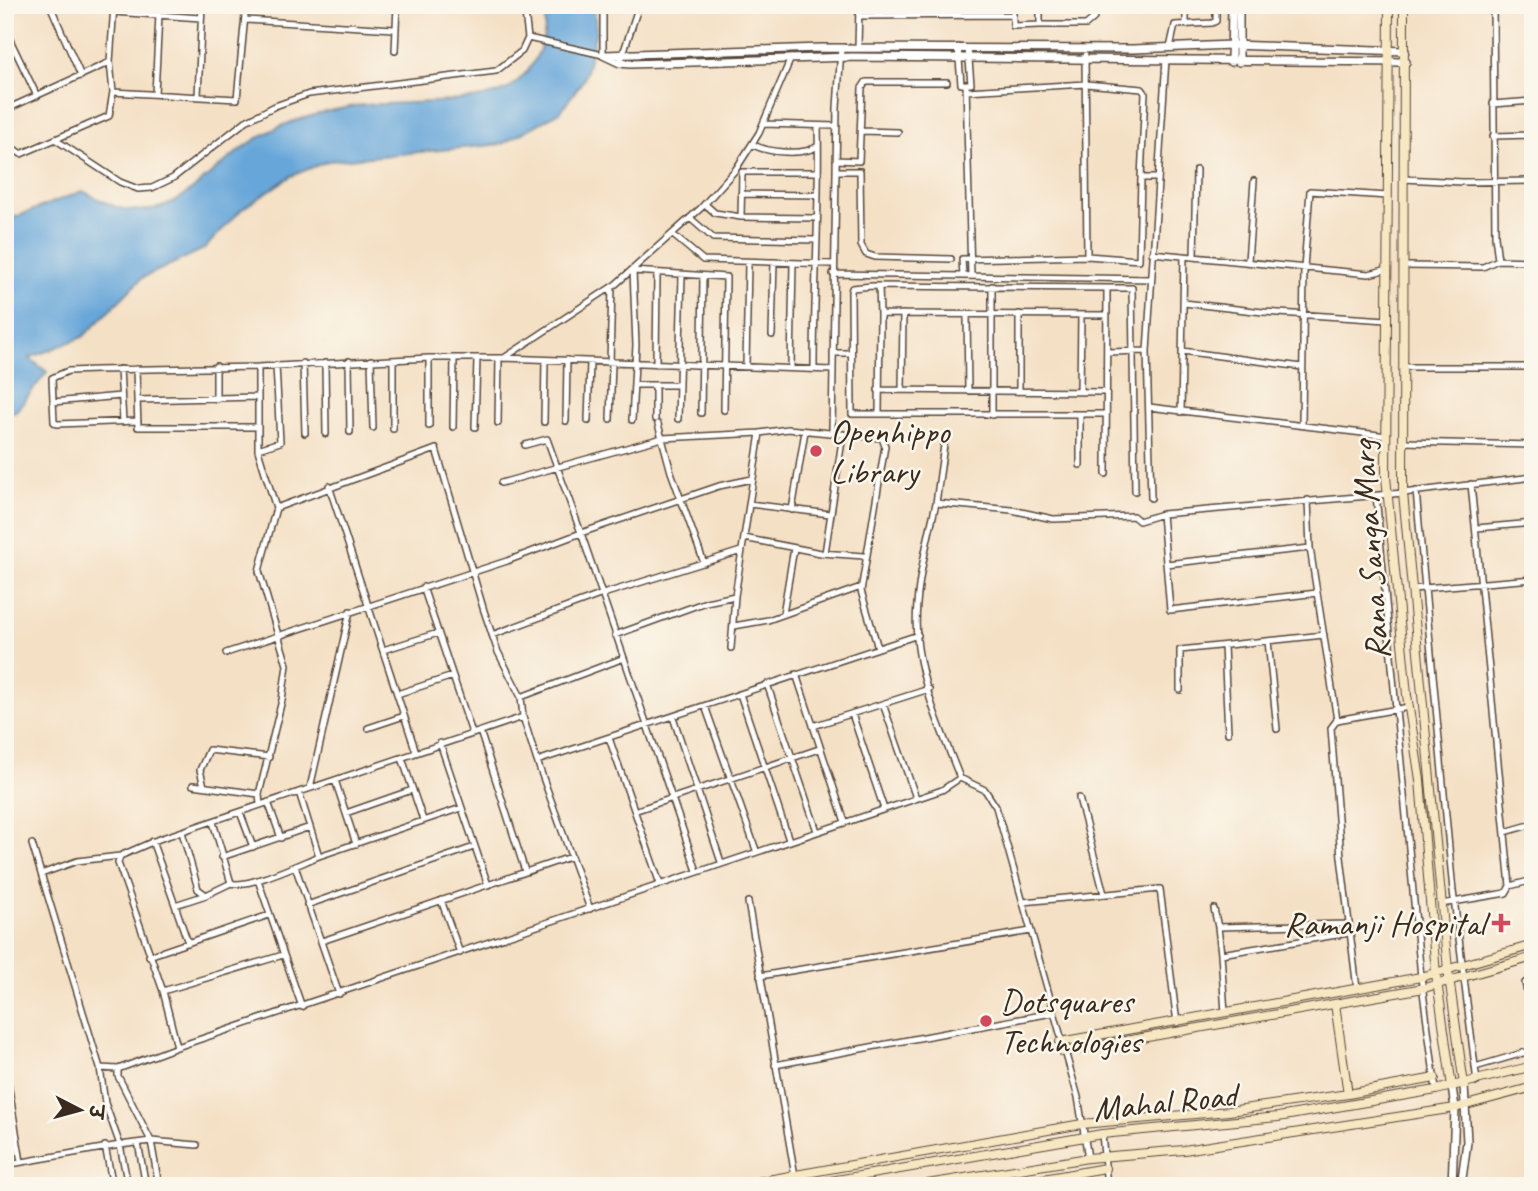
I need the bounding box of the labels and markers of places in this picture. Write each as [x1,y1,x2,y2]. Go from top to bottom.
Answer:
place label: Openhippo Library [830,409,951,494]
marker: Openhippo Library [808,443,824,459]
place label: Ramanji Hospital [1284,901,1491,946]
marker: Ramanji Hospital [1491,913,1511,933]
place label: Dotsquares Technologies [1000,979,1144,1064]
marker: Dotsquares Technologies [978,1013,994,1029]

